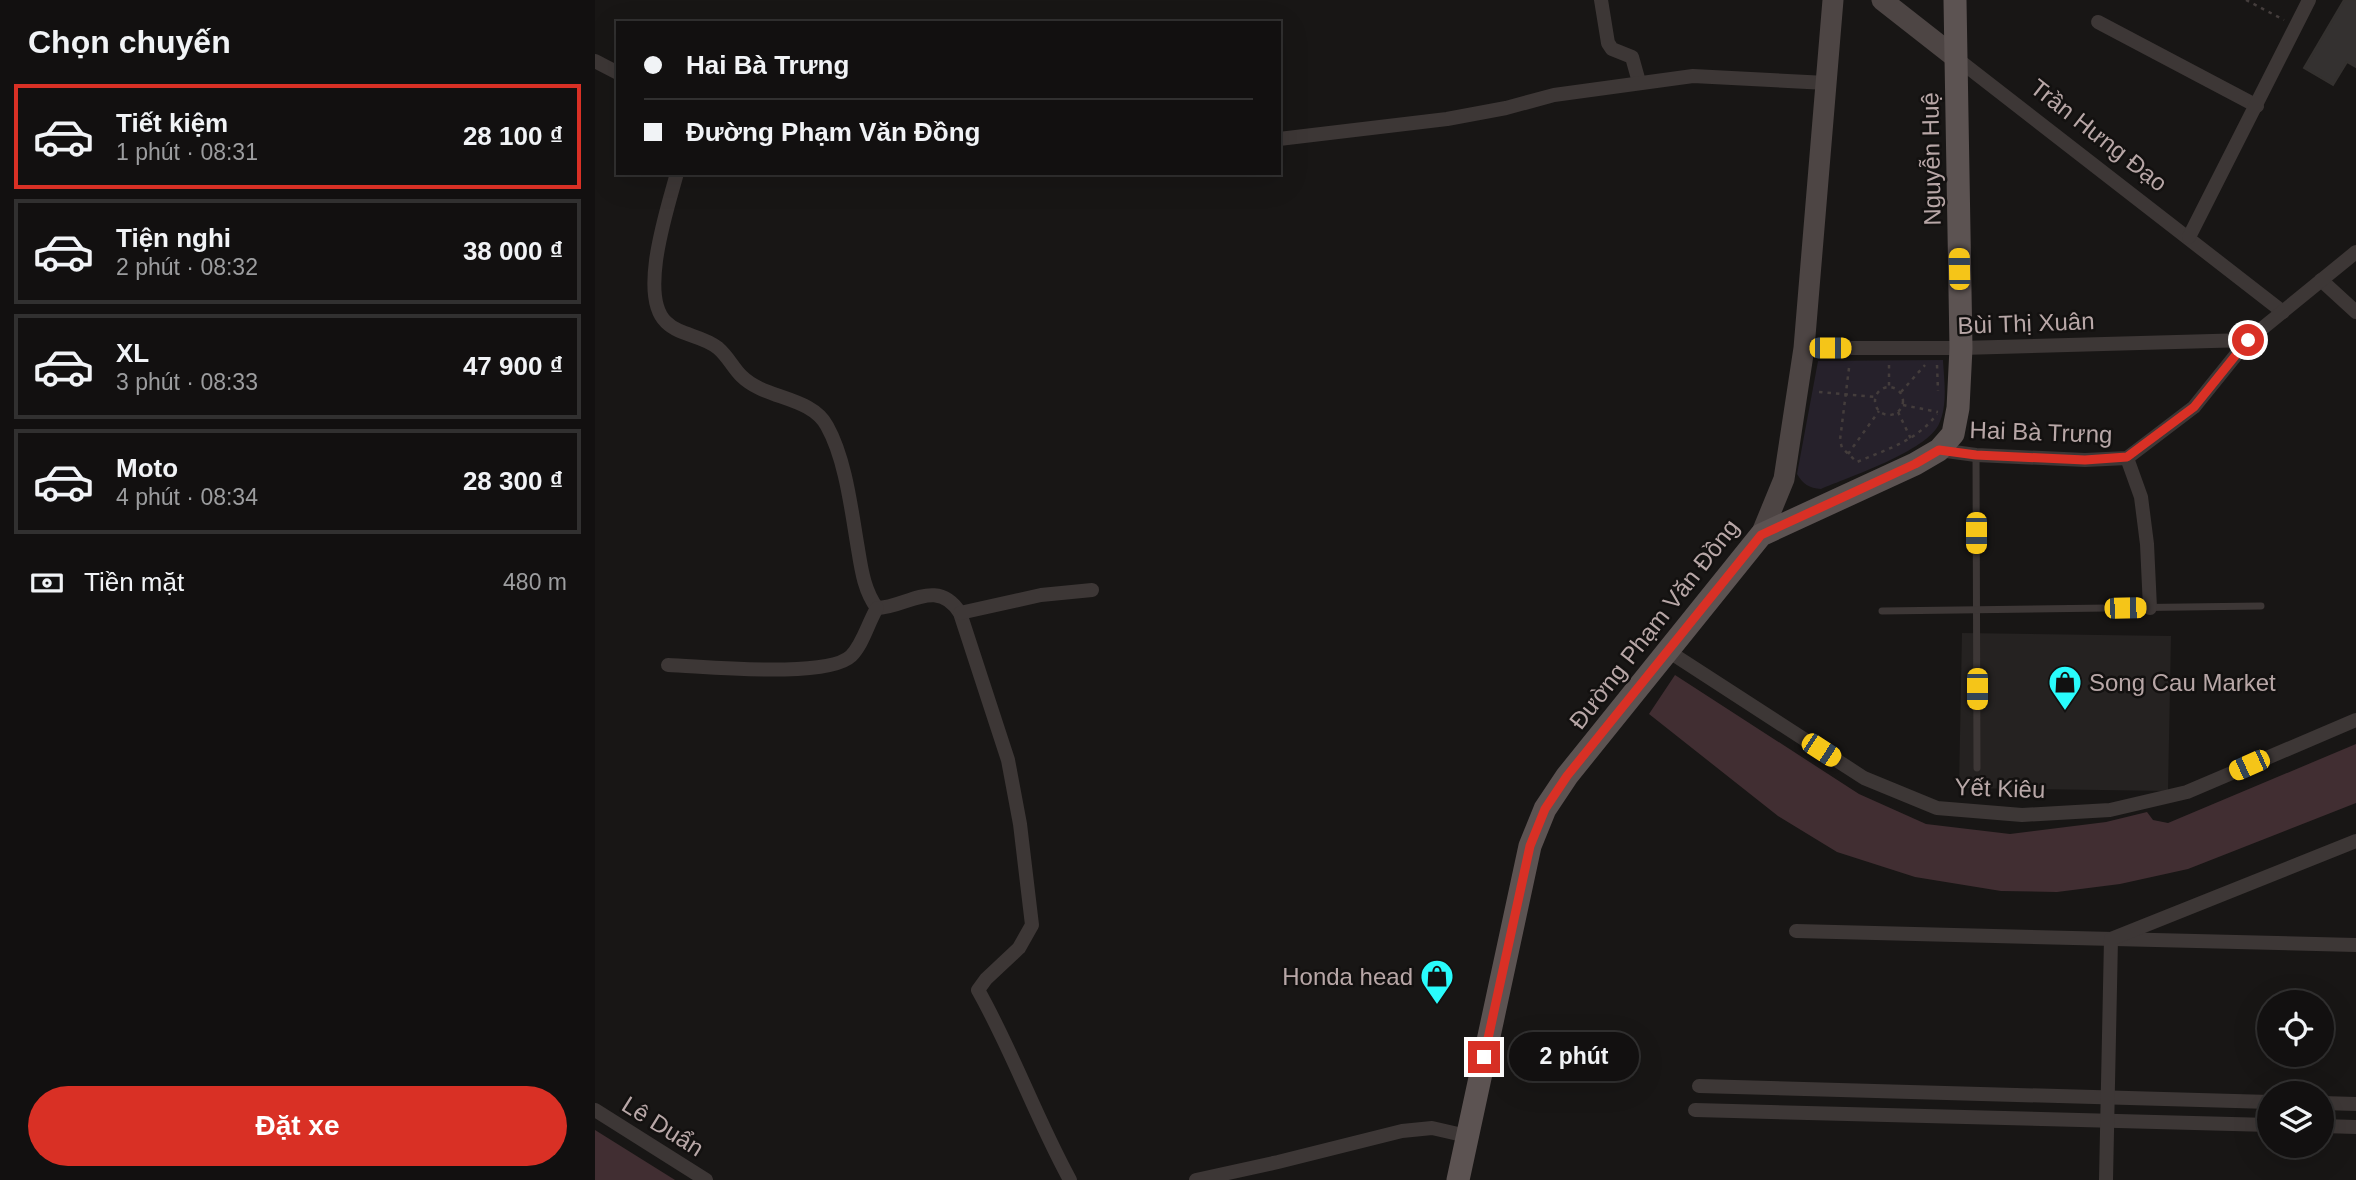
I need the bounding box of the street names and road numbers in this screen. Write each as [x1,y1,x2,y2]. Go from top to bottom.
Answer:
street label: Trần Hưng Đạo [2025,73,2173,197]
street label: Nguyễn Huệ [1916,92,1946,226]
street label: Bùi Thị Xuân [1957,307,2095,339]
street label: Hai Bà Trưng [1969,416,2113,448]
street label: Đường Phạm Văn Đồng [1564,514,1744,734]
street label: Yết Kiêu [1954,773,2046,803]
street label: Lê Duẩn [617,1091,709,1161]

